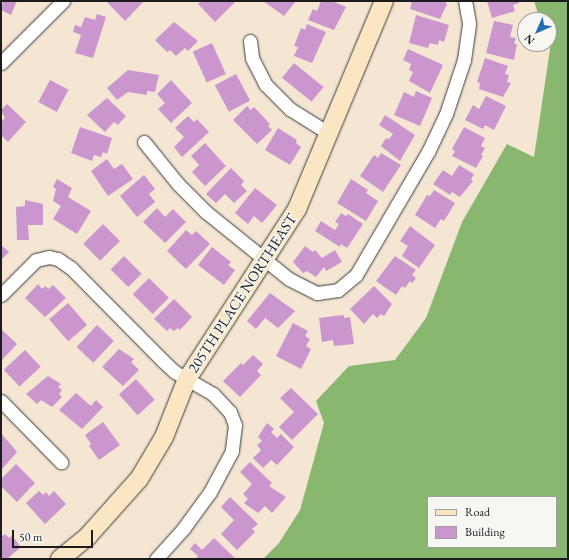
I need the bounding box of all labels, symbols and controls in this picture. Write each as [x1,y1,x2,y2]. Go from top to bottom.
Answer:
north arrow [517,12,557,52]
text: N [521,32,537,48]
street label: 205TH PLACE NORTHEAST [184,210,300,376]
legend [427,496,557,548]
text: Road [465,504,490,520]
scale bar [14,522,95,548]
text: Building [465,524,505,540]
text: 50 m [19,529,42,545]

